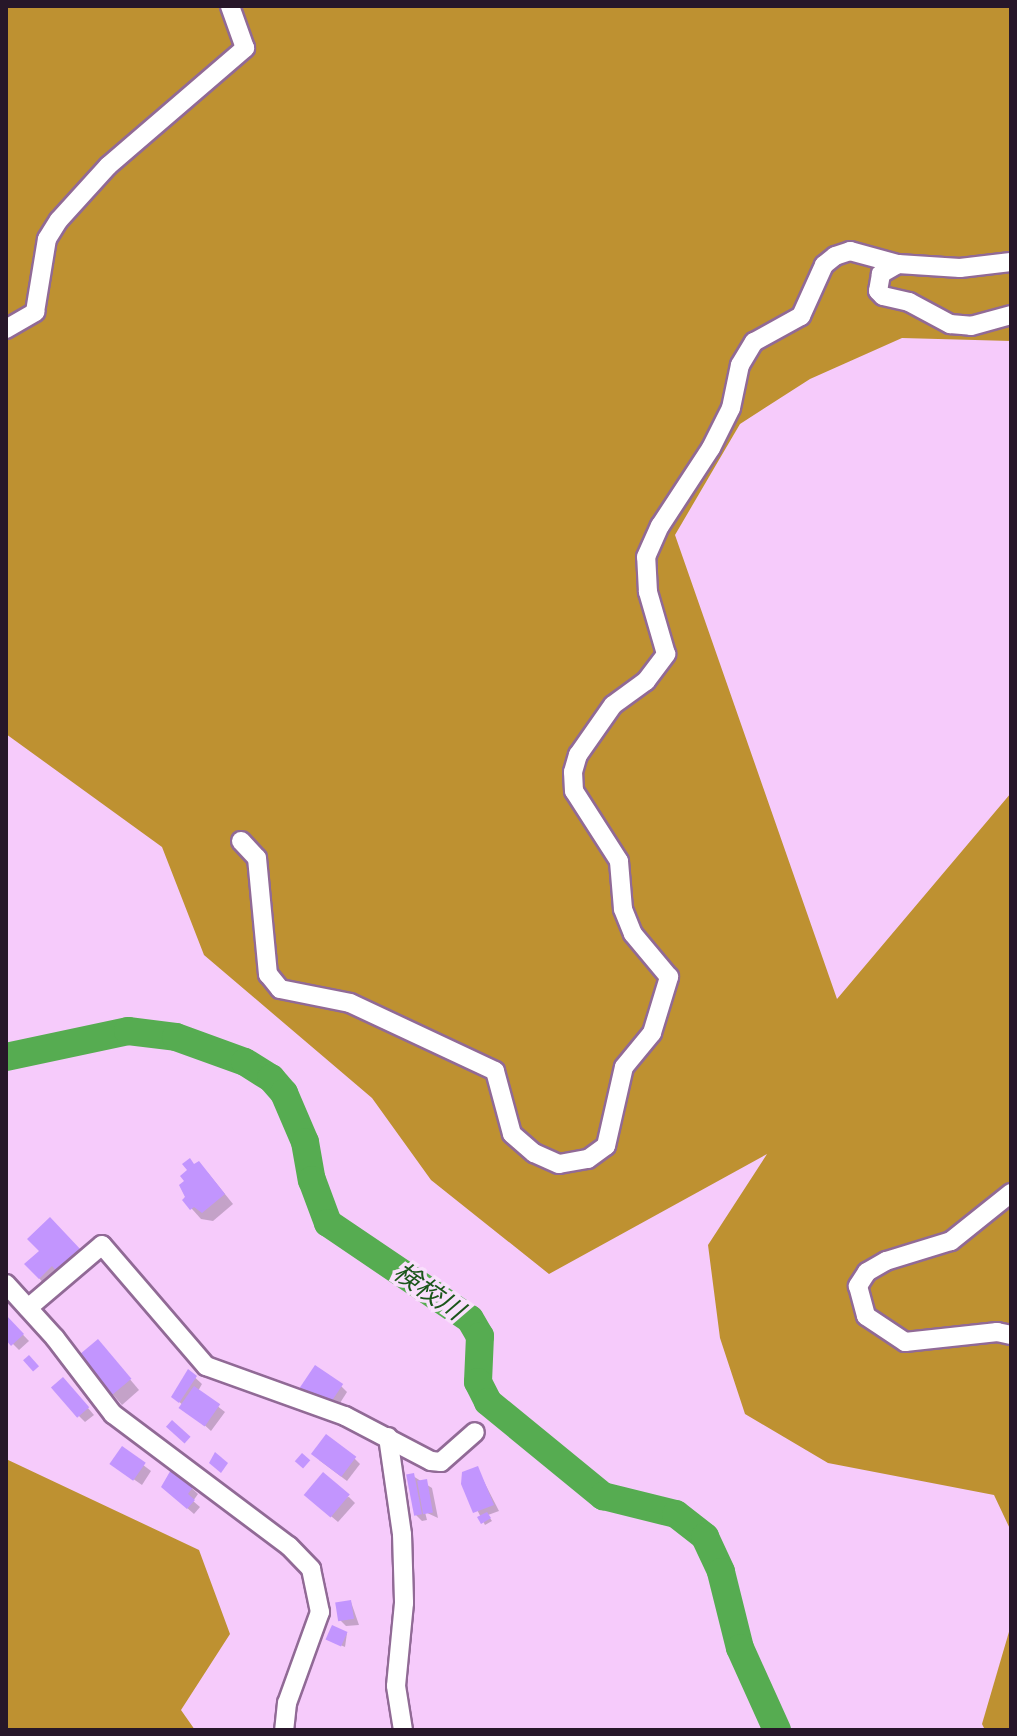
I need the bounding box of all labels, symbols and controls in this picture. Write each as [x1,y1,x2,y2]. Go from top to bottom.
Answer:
water label: 検校川 [388,1256,470,1326]

